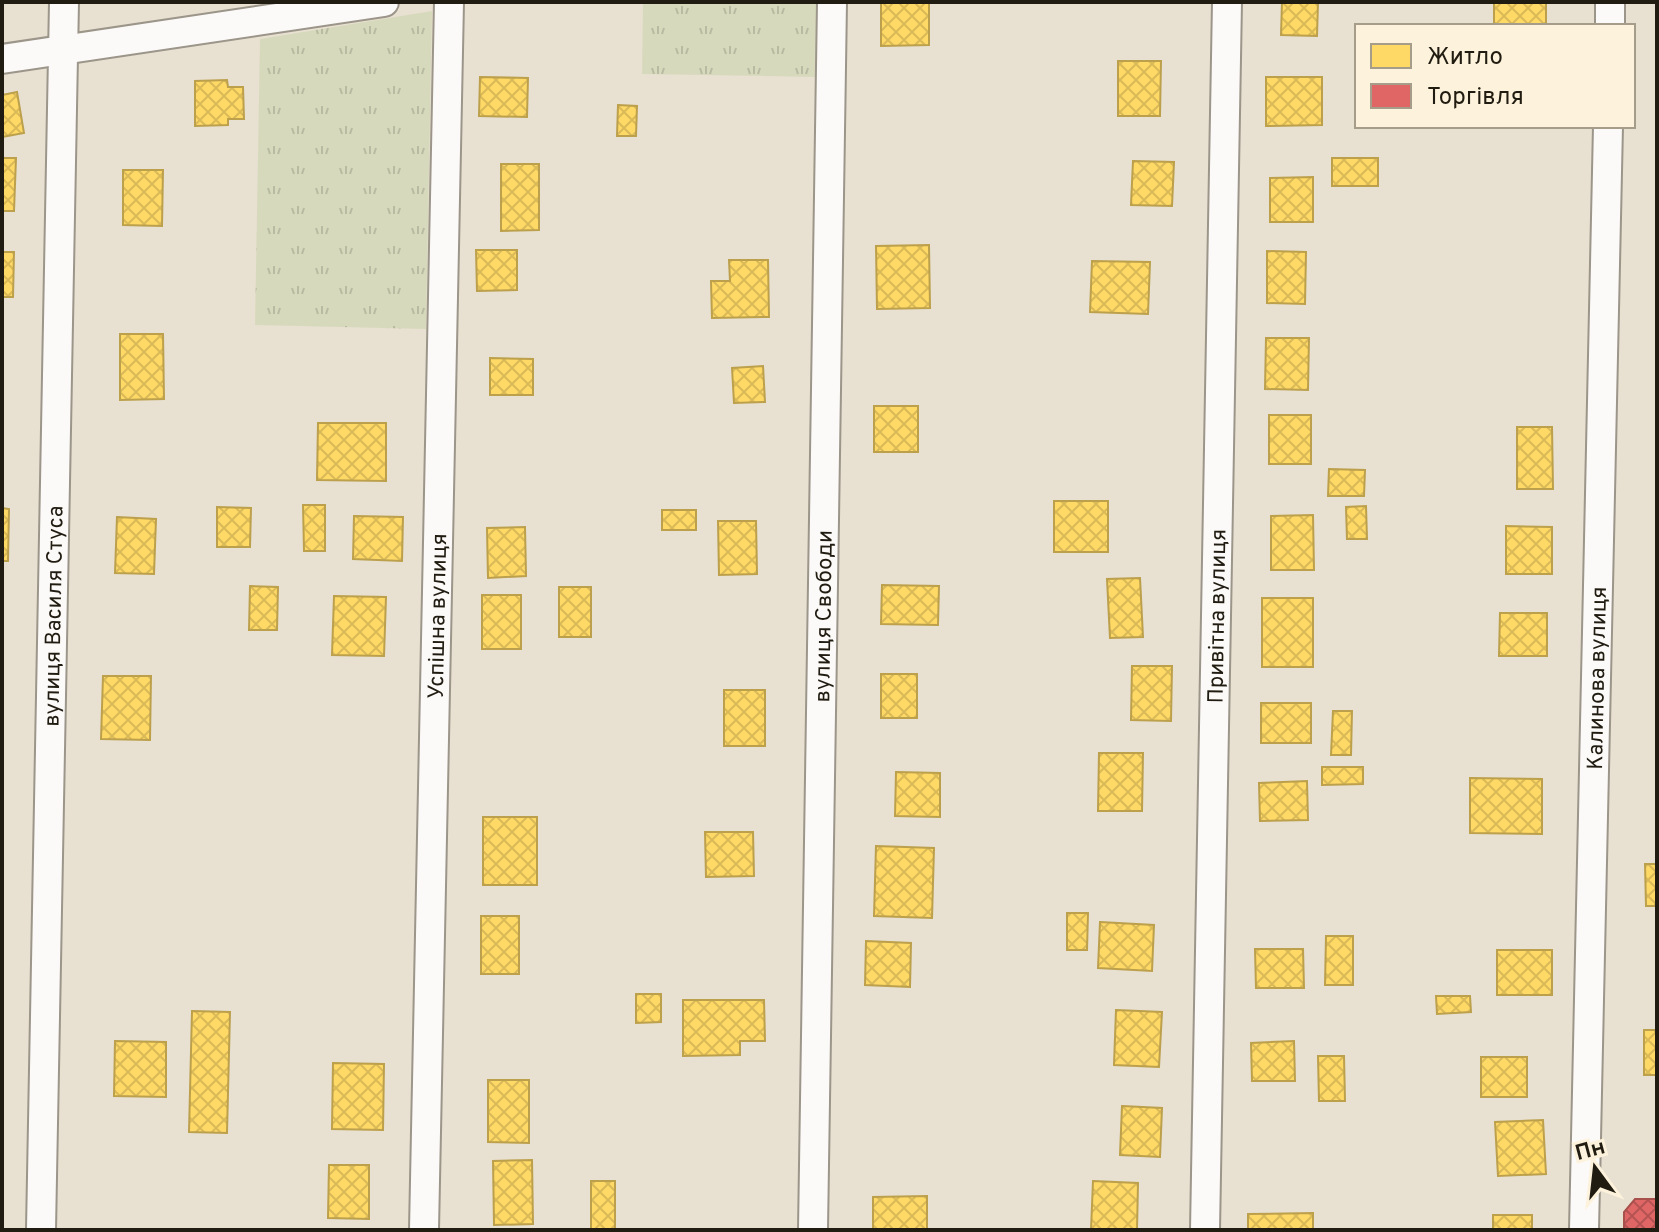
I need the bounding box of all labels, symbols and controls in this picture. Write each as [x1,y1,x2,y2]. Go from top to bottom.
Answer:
legend [1355,24,1635,128]
text: Житло [1427,43,1503,73]
text: Торгівля [1427,83,1524,113]
street label: вулиця Василя Стуса [39,505,71,727]
street label: Привітна вулиця [1203,529,1234,704]
street label: вулиця Свободи [810,530,840,703]
street label: Успішна вулиця [424,533,454,699]
street label: Калинова вулиця [1583,586,1614,770]
north arrow [1555,1128,1635,1208]
text: Пн [1573,1134,1608,1168]

